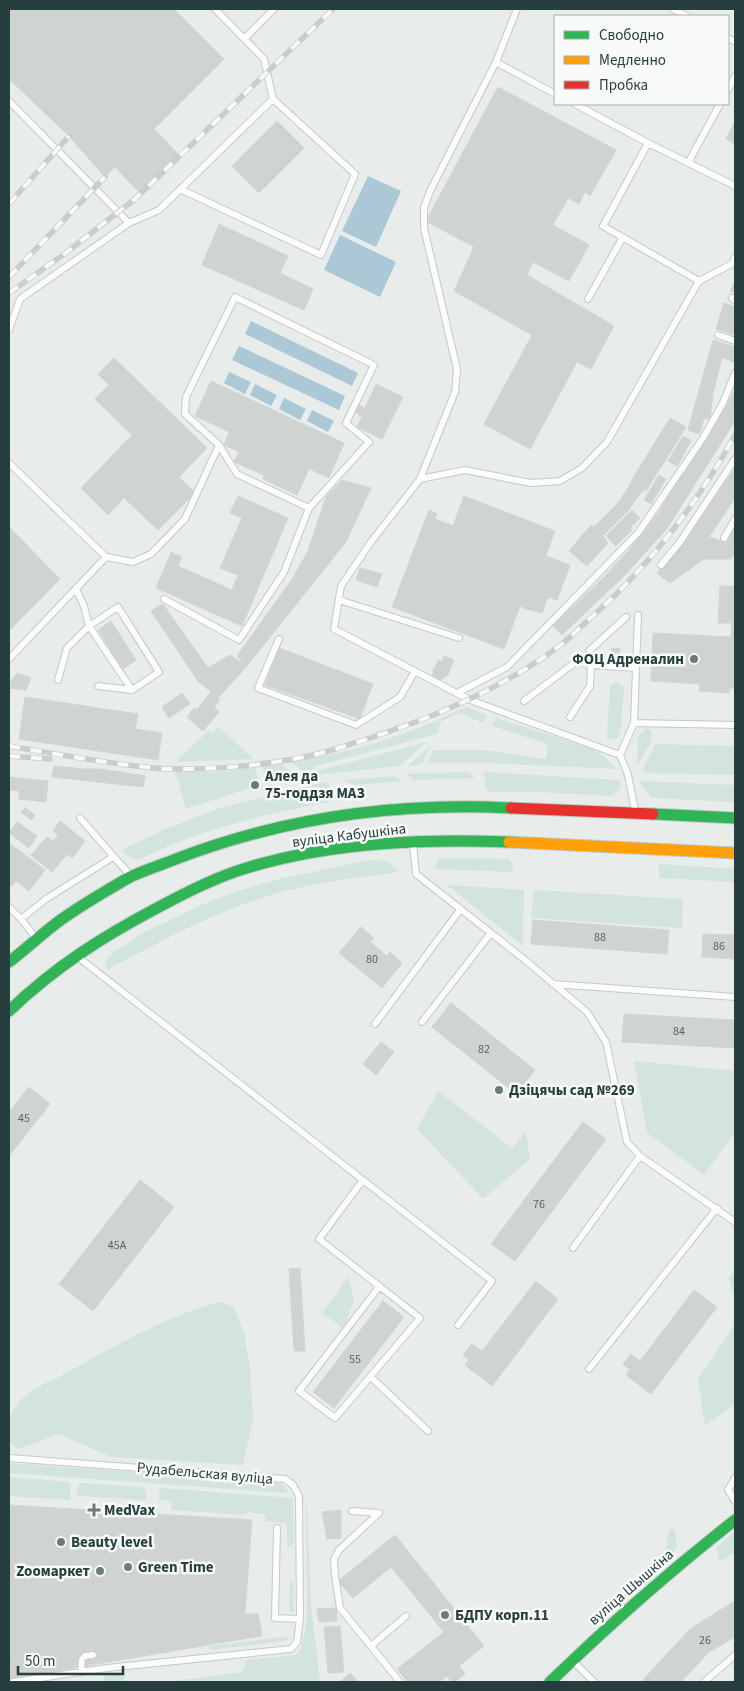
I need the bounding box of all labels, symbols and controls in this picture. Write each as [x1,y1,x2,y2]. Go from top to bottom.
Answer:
legend [554,15,729,105]
text: Свободно [599,25,664,46]
text: Медленно [599,50,666,71]
text: Пробка [599,75,648,96]
place label: ФОЦ Адреналин [572,649,684,670]
marker: ФОЦ Адреналин [688,653,700,665]
place label: Алея да 75-годдзя МАЗ [264,766,365,804]
marker: Алея да 75-годдзя МАЗ [249,779,261,791]
street label: вуліца Кабушкіна [291,818,407,853]
house number: 88 [594,929,606,946]
house number: 86 [713,938,725,955]
house number: 80 [366,951,378,968]
house number: 84 [673,1023,685,1040]
house number: 82 [478,1041,490,1058]
place label: Дзіцячы сад №269 [509,1080,635,1101]
marker: Дзіцячы сад №269 [493,1084,505,1096]
house number: 45 [18,1110,30,1127]
house number: 76 [533,1196,545,1213]
house number: 45А [108,1237,127,1254]
house number: 55 [349,1351,361,1368]
street label: Рудабельская вуліца [136,1457,274,1490]
place label: MedVax [104,1500,156,1521]
marker: MedVax [88,1504,100,1516]
place label: Beauty level [71,1532,153,1553]
marker: Beauty level [55,1536,67,1548]
street label: вуліца Шышкіна [584,1544,678,1630]
place label: Green Time [138,1557,214,1578]
place label: Zooмаркет [16,1561,90,1582]
marker: Green Time [122,1561,134,1573]
marker: Zooмаркет [94,1565,106,1577]
place label: БДПУ корп.11 [455,1605,549,1626]
marker: БДПУ корп.11 [439,1609,451,1621]
house number: 26 [699,1632,711,1649]
scale bar [18,1644,122,1676]
text: 50 m [25,1651,55,1672]

